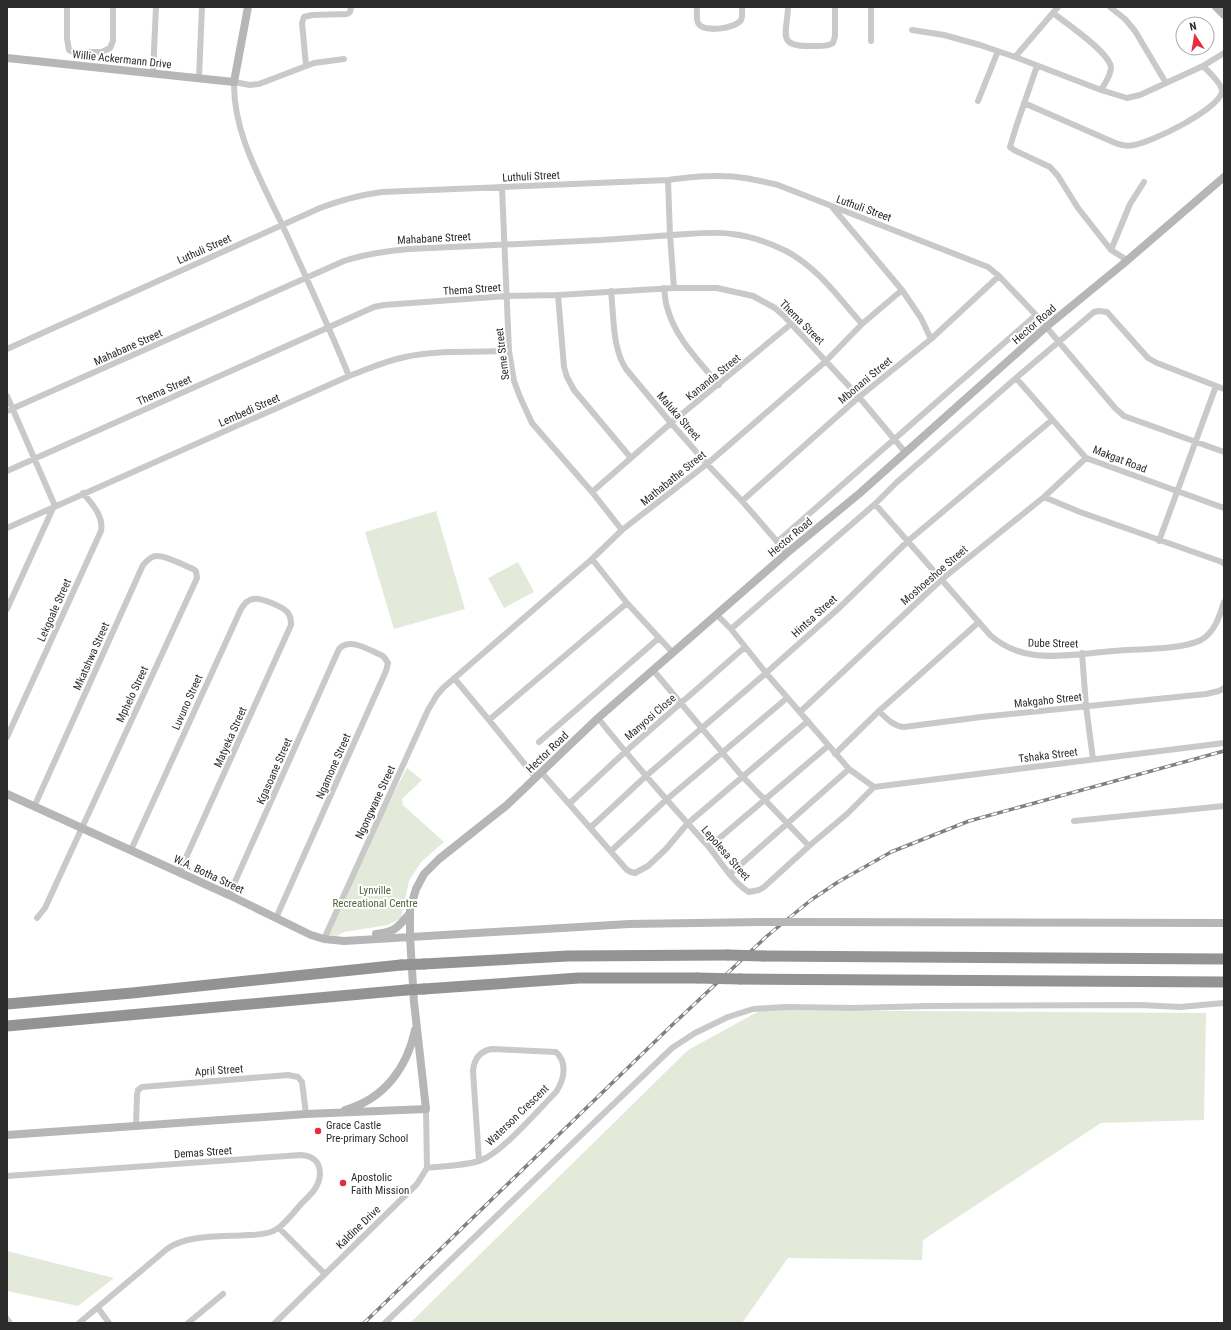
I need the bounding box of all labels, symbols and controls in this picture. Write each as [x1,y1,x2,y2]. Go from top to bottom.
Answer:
north arrow [1175,16,1215,56]
text: N [1188,20,1198,34]
street label: Willie Ackermann Drive [72,48,172,71]
street label: Luthuli Street [502,169,560,184]
street label: Luthuli Street [835,193,893,224]
street label: Mahabane Street [397,230,471,247]
street label: Luthuli Street [175,232,233,267]
street label: Thema Street [443,281,501,298]
street label: Thema Street [777,297,827,347]
street label: Hector Road [1010,302,1059,347]
street label: Mahabane Street [92,327,164,368]
street label: Seme Street [493,327,512,381]
street label: Kananda Street [683,351,743,403]
street label: Mbonani Street [836,354,895,407]
street label: Thema Street [135,373,193,408]
street label: Maluka Street [654,389,703,443]
street label: Lembedi Street [217,391,282,430]
street label: Makgat Road [1091,443,1149,476]
street label: Mathabathe Street [638,448,709,509]
street label: Hector Road [766,515,815,560]
street label: Moshoeshoe Street [898,543,970,608]
street label: Lekgoale Street [35,577,74,644]
street label: Hintsa Street [789,593,840,640]
street label: Mkatshwa Street [71,620,112,692]
street label: Dube Street [1028,637,1078,650]
street label: Mphelo Street [114,664,151,724]
street label: Luvuno Street [169,672,205,732]
street label: Makgaho Street [1013,690,1083,711]
street label: Manyosi Close [622,692,679,743]
street label: Matyeka Street [211,705,250,770]
street label: Hector Road [524,729,571,776]
street label: Ngamone Street [313,732,354,801]
street label: Kgasoane Street [254,736,295,806]
street label: Tshaka Street [1018,745,1078,766]
street label: Ngongwane Street [353,763,398,841]
street label: Lepolesa Street [699,824,753,883]
street label: W.A. Botha Street [172,852,246,896]
park label: Lynville Recreational Centre [332,884,418,910]
street label: April Street [194,1062,244,1079]
street label: Waterson Crescent [483,1082,551,1149]
place label: Grace Castle Pre-primary School [326,1119,408,1145]
marker: Grace Castle Pre-primary School [313,1126,323,1136]
street label: Demas Street [173,1144,233,1161]
place label: Apostolic Faith Mission [351,1171,409,1197]
marker: Apostolic Faith Mission [338,1178,348,1188]
street label: Kaldine Drive [333,1203,383,1252]

